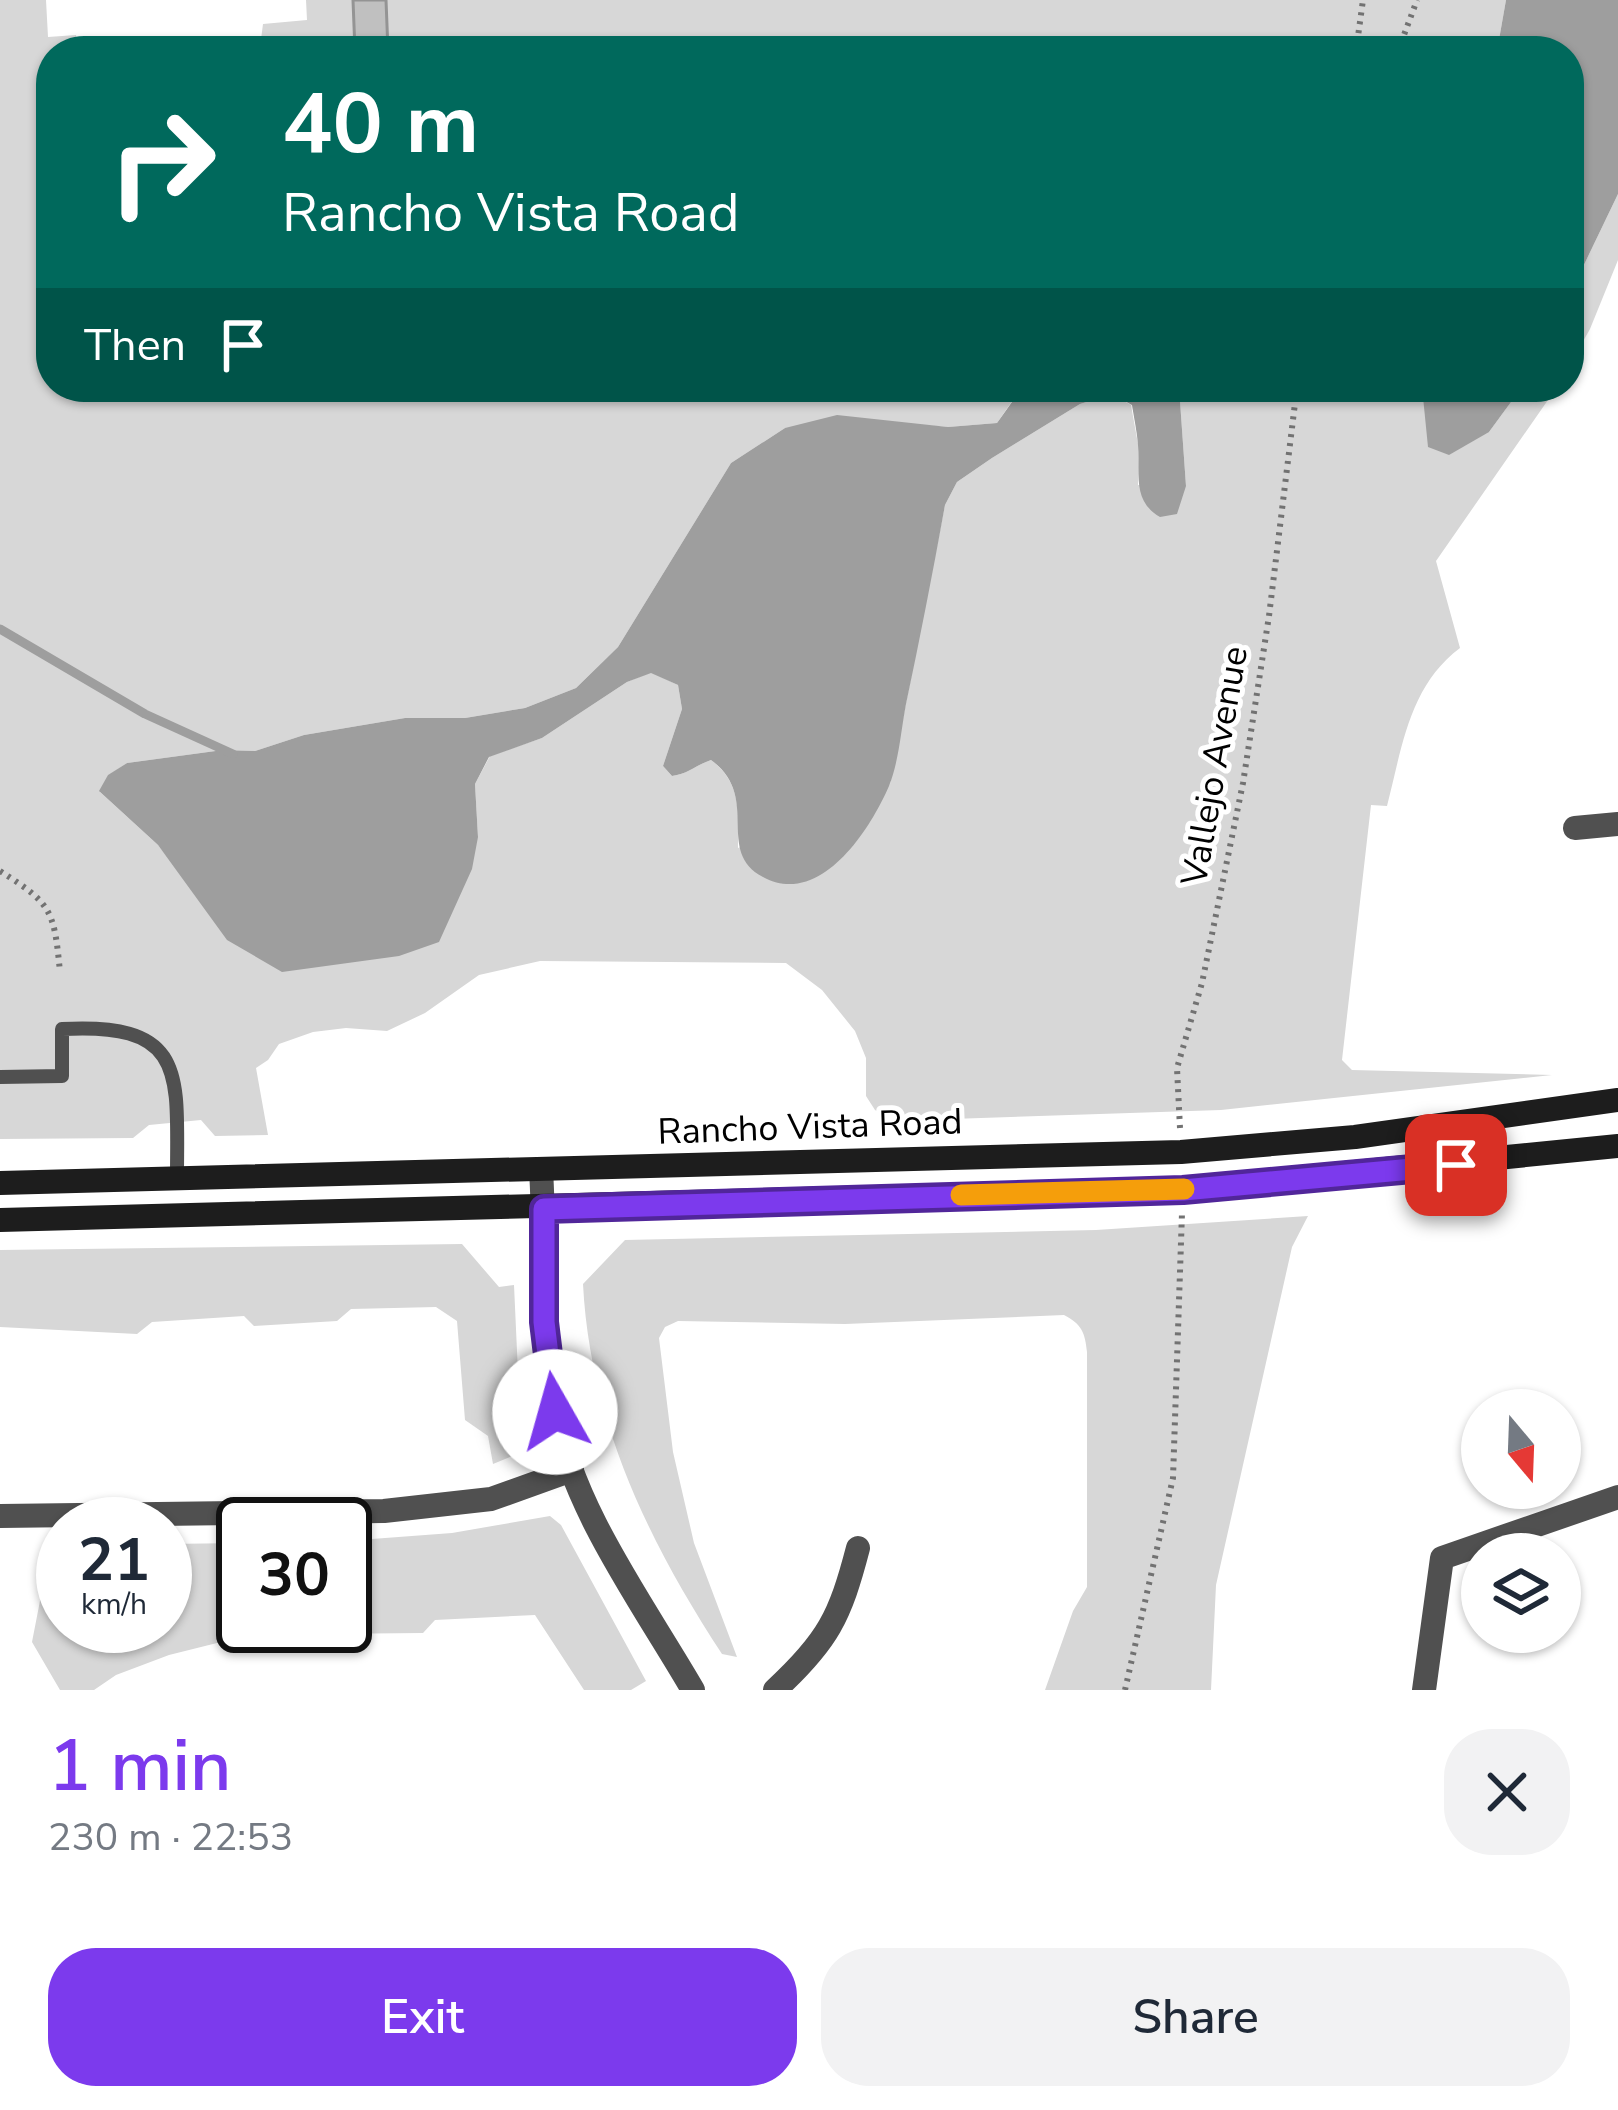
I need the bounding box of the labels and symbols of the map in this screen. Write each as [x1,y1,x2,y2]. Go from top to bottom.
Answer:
street label: Vallejo Avenue [1170,642,1260,891]
street label: Rancho Vista Road [657,1097,963,1157]
pin [1405,1114,1507,1216]
position arrow [492,1349,618,1475]
north arrow [1461,1389,1581,1509]
speed limit sign: 30 [216,1497,372,1653]

